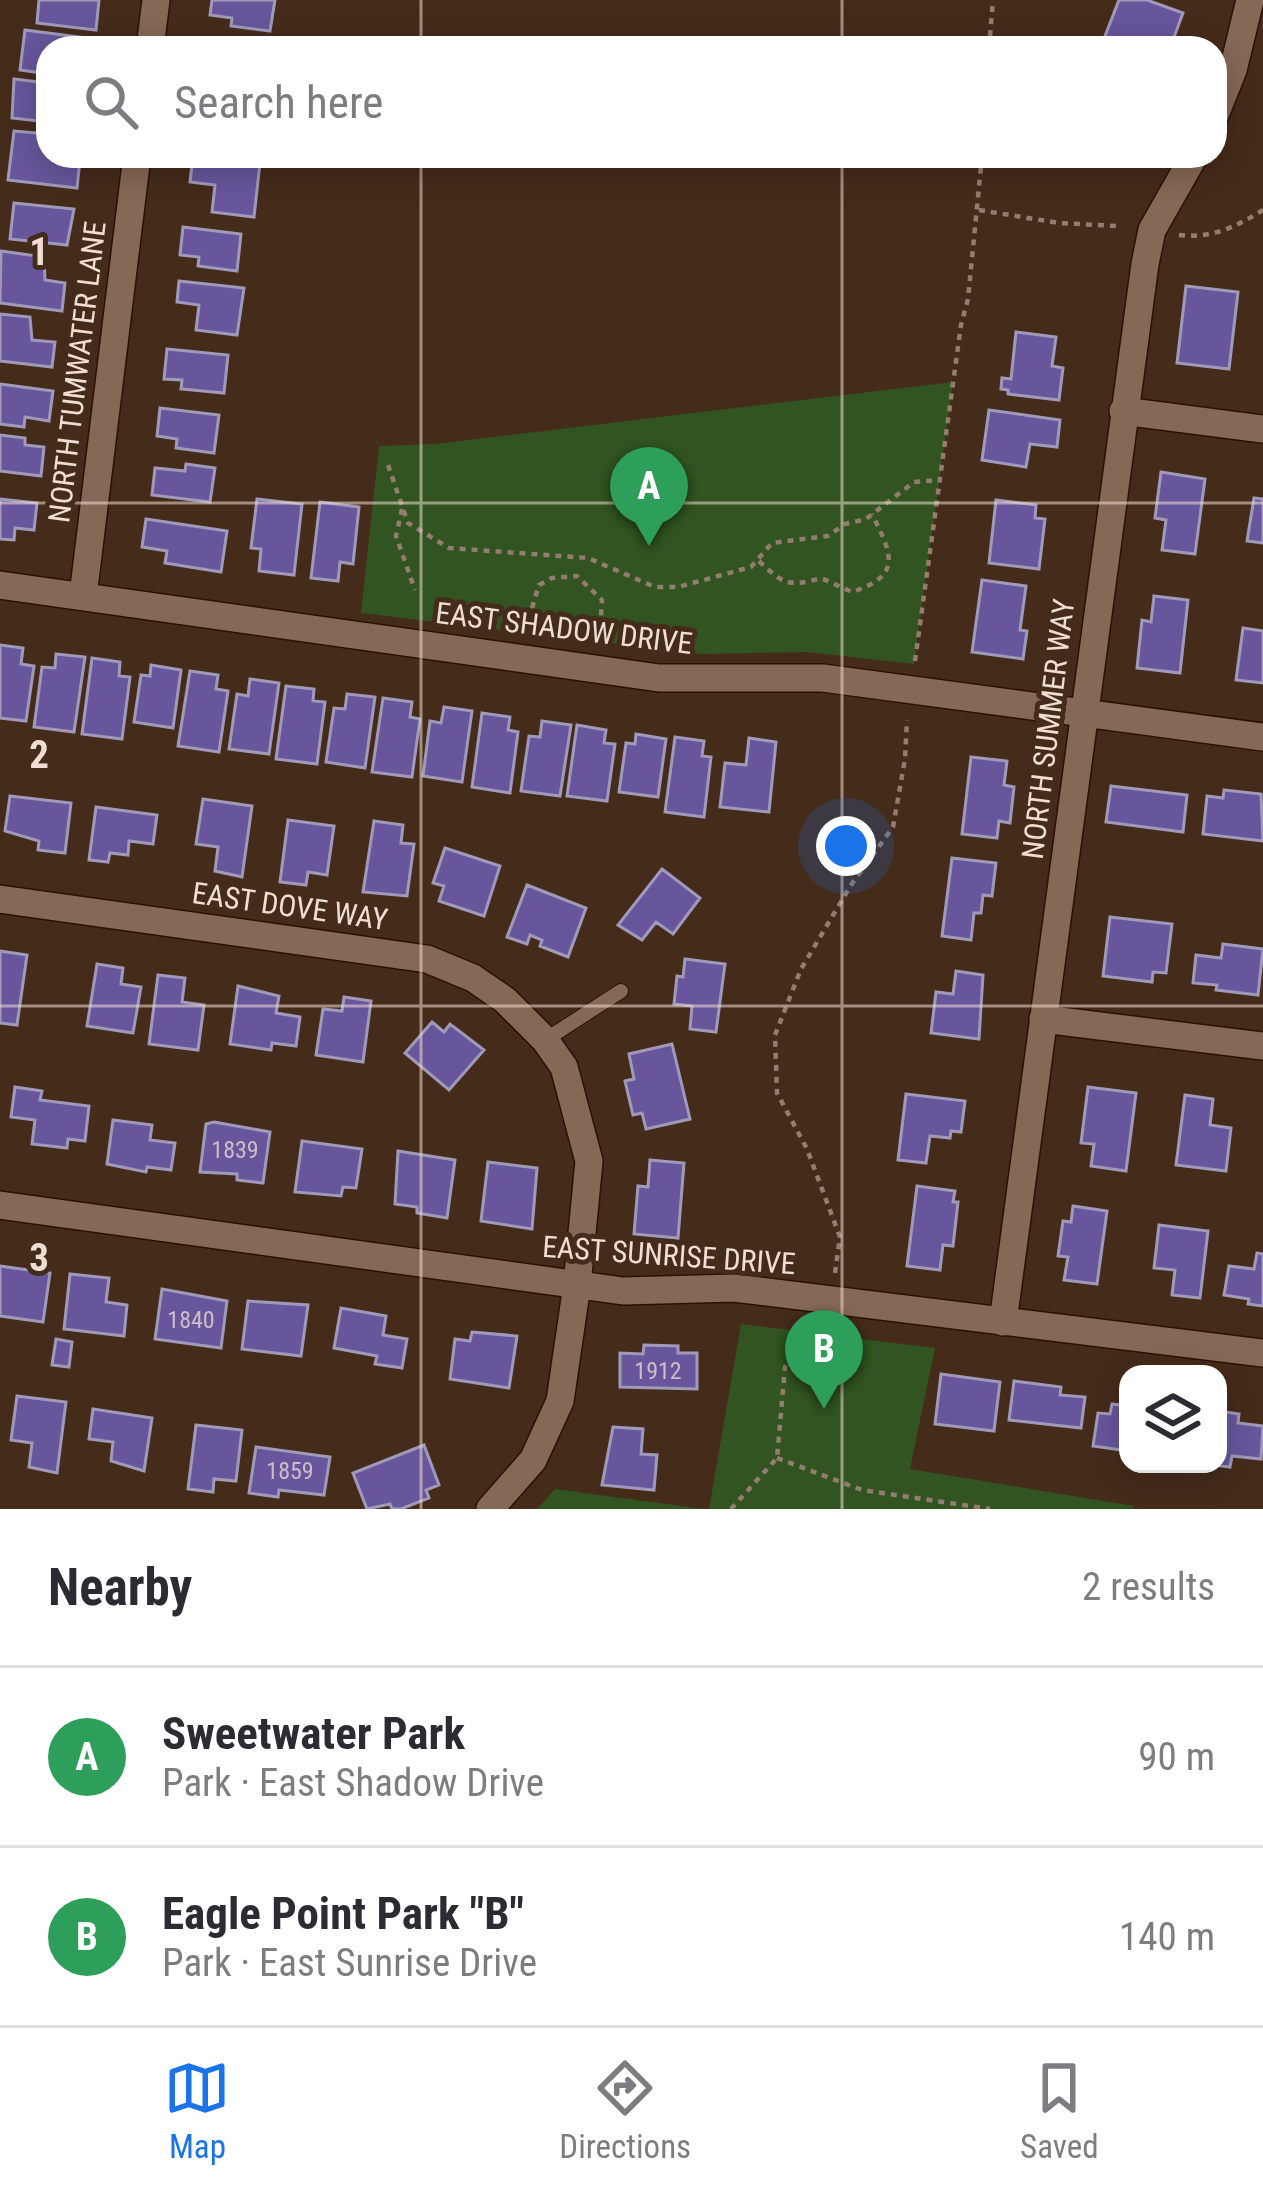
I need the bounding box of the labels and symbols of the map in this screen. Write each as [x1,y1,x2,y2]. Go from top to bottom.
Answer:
street label: NORTH TUMWATER LANE [41,219,113,525]
text: 1 [29,229,49,275]
pin: A [610,447,688,546]
street label: EAST SHADOW DRIVE [434,595,694,661]
street label: NORTH SUMMER WAY [1015,597,1081,861]
text: 2 [29,732,49,778]
your location [816,816,876,876]
street label: EAST DOVE WAY [190,875,390,937]
house number: 1839 [211,1136,259,1164]
street label: EAST SUNRISE DRIVE [541,1229,797,1281]
text: 3 [29,1235,49,1281]
house number: 1840 [167,1306,215,1334]
pin: B [785,1310,863,1409]
house number: 1912 [634,1357,682,1385]
house number: 1859 [266,1457,314,1485]

